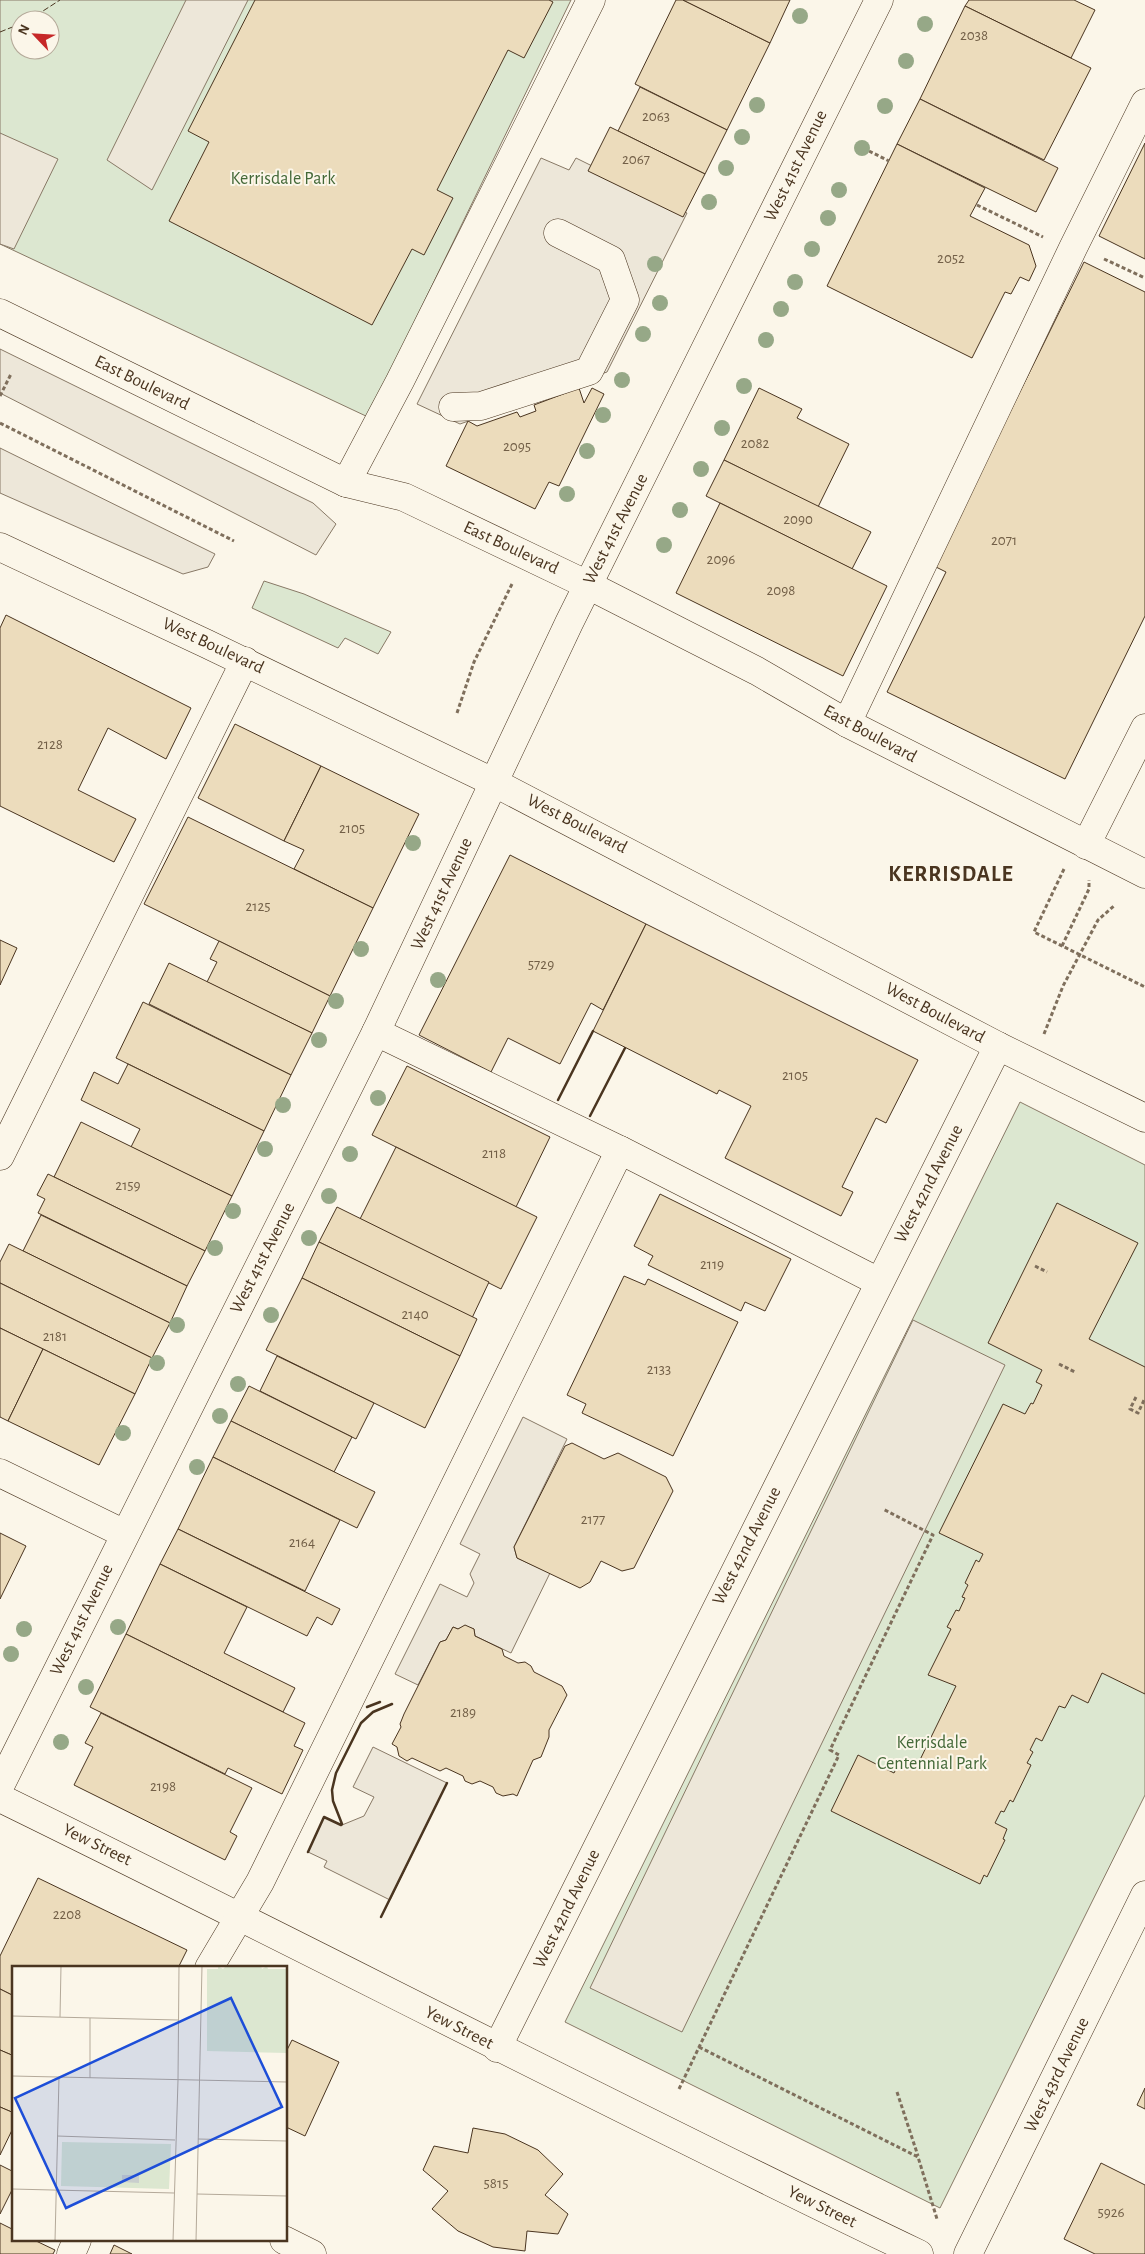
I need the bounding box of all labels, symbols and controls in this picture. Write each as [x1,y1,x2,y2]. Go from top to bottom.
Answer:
north arrow [10,10,60,60]
text: N [16,23,33,37]
house number: 2038 [960,28,988,43]
street label: West 41st Avenue [761,107,831,225]
house number: 2063 [642,109,670,124]
house number: 2067 [622,152,650,167]
park label: Kerrisdale Park [231,170,336,188]
house number: 2052 [937,251,965,266]
street label: East Boulevard [92,352,192,414]
house number: 2082 [741,436,770,451]
house number: 2095 [503,439,531,454]
street label: West 41st Avenue [580,471,652,587]
house number: 2090 [783,512,813,527]
street label: East Boulevard [461,518,561,578]
house number: 2071 [991,533,1017,548]
house number: 2096 [707,552,735,567]
house number: 2098 [767,583,795,598]
street label: West Boulevard [159,615,267,677]
street label: East Boulevard [820,702,920,766]
house number: 2128 [37,737,63,752]
street label: West Boulevard [524,791,630,857]
house number: 2105 [339,821,365,836]
street label: West 41st Avenue [408,835,476,953]
district label: KERRISDALE [888,863,1014,885]
house number: 2125 [245,899,271,914]
house number: 5729 [528,957,554,972]
street label: West Boulevard [882,979,988,1047]
house number: 2105 [782,1068,808,1083]
street label: West 42nd Avenue [892,1122,966,1246]
house number: 2118 [482,1146,506,1161]
house number: 2159 [115,1178,141,1193]
street label: West 41st Avenue [227,1200,299,1316]
house number: 2119 [700,1257,724,1272]
house number: 2140 [401,1307,429,1322]
house number: 2181 [43,1329,67,1344]
house number: 2133 [647,1362,671,1377]
street label: West 42nd Avenue [710,1484,784,1608]
house number: 2177 [581,1512,605,1527]
house number: 2164 [289,1535,315,1550]
street label: West 41st Avenue [47,1561,117,1679]
house number: 2189 [450,1705,476,1720]
park label: Kerrisdale Centennial Park [877,1734,988,1773]
house number: 2198 [150,1779,176,1794]
street label: Yew Street [60,1821,134,1869]
street label: West 42nd Avenue [530,1847,604,1971]
house number: 2208 [53,1907,81,1922]
inset map [12,1966,288,2242]
street label: Yew Street [422,2003,496,2053]
street label: West 43rd Avenue [1021,2015,1093,2135]
house number: 5815 [484,2176,508,2191]
street label: Yew Street [785,2183,859,2231]
house number: 5926 [1097,2205,1125,2220]

